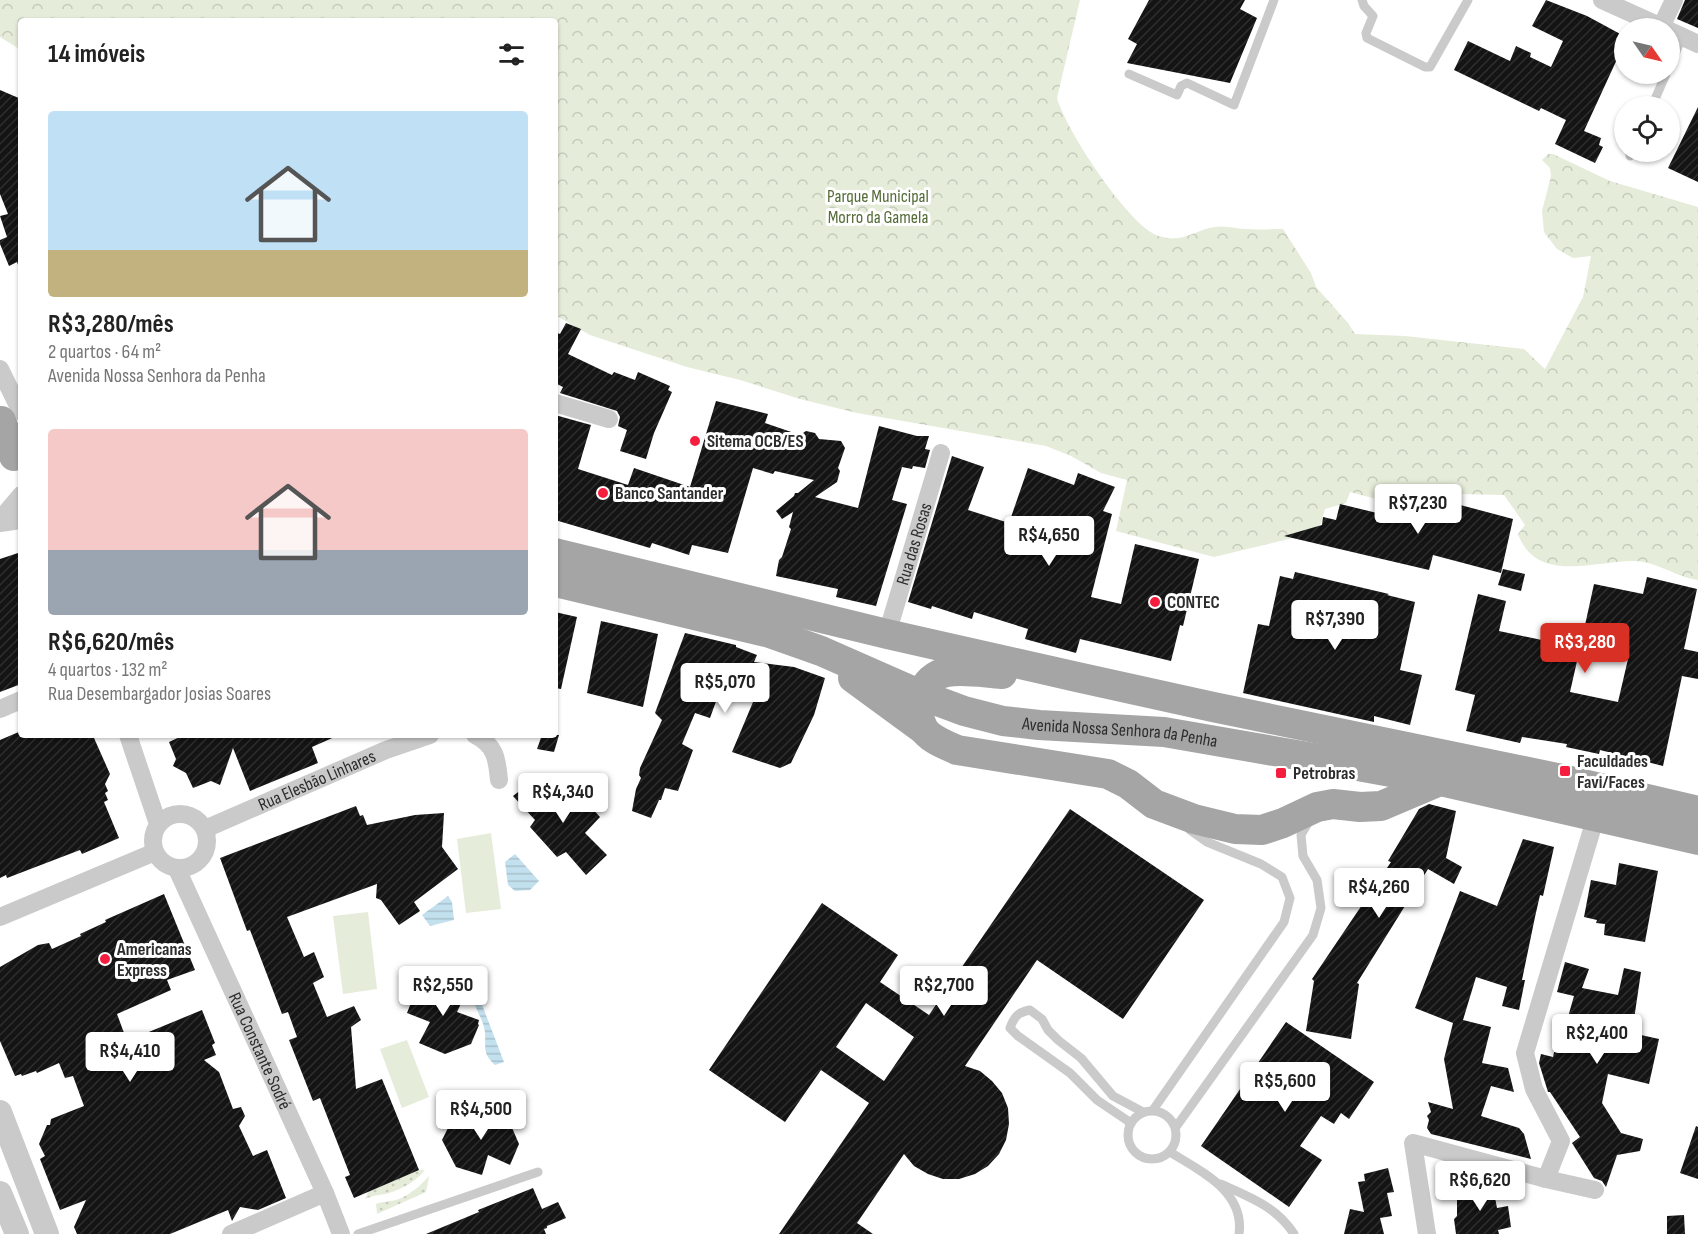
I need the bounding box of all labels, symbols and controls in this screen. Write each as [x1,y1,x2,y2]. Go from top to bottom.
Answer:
north arrow [1614,18,1680,84]
map controls [1614,18,1680,162]
icon: filters [495,38,528,71]
text: 14 imóveis [48,39,145,70]
button: locate [1614,96,1680,162]
icon: home [234,150,342,258]
park label: Parque Municipal Morro da Gamela [827,186,929,228]
text: R$3,280/mês [48,309,174,340]
text: 2 quartos · 64 m² [48,340,161,364]
text: Avenida Nossa Senhora da Penha [48,364,266,388]
place label: Sitema OCB/ES [707,431,804,452]
marker: Sitema OCB/ES [688,434,702,448]
icon: home [234,468,342,576]
place label: Banco Santander [615,483,724,504]
pin: R$7,230 [1363,484,1473,535]
marker: Banco Santander [596,486,610,500]
text: R$7,230 [1389,491,1447,515]
street label: Rua das Rosas [892,500,937,588]
pin: R$4,650 [994,516,1104,567]
text: R$4,650 [1018,523,1080,547]
place label: CONTEC [1167,592,1220,613]
marker: CONTEC [1148,595,1162,609]
pin: R$7,390 [1280,600,1390,651]
text: R$7,390 [1305,607,1365,631]
pin: R$3,280 [1530,623,1640,674]
text: R$6,620/mês [48,627,174,658]
text: R$3,280 [1554,630,1616,654]
text: 4 quartos · 132 m² [48,658,168,682]
pin: R$5,070 [670,663,780,714]
text: R$5,070 [695,670,755,694]
text: Rua Desembargador Josias Soares [48,682,271,706]
street label: Avenida Nossa Senhora da Penha [1020,713,1219,752]
street label: Rua Elesbão Linhares [255,746,379,815]
place label: Faculdades Favi/Faces [1577,751,1648,793]
place label: Petrobras [1293,763,1355,784]
marker: Faculdades Favi/Faces [1558,764,1572,778]
marker: Petrobras [1274,766,1288,780]
pin: R$4,340 [508,773,618,824]
text: R$4,340 [532,780,594,804]
pin: R$4,260 [1324,868,1434,919]
text: R$4,260 [1348,875,1410,899]
place label: Americanas Express [116,939,192,981]
marker: Americanas Express [98,952,112,966]
pin: R$2,550 [388,966,498,1017]
pin: R$2,700 [889,966,999,1017]
text: R$2,550 [413,973,473,997]
text: R$2,700 [914,973,974,997]
street label: Rua Constante Sodré [224,989,295,1113]
pin: R$2,400 [1542,1014,1652,1065]
text: R$2,400 [1566,1021,1628,1045]
pin: R$4,410 [75,1032,185,1083]
text: R$4,410 [100,1039,160,1063]
pin: R$5,600 [1230,1062,1340,1113]
text: R$5,600 [1254,1069,1316,1093]
pin: R$4,500 [426,1090,536,1141]
text: R$4,500 [450,1097,512,1121]
pin: R$6,620 [1425,1161,1535,1212]
text: R$6,620 [1449,1168,1511,1192]

